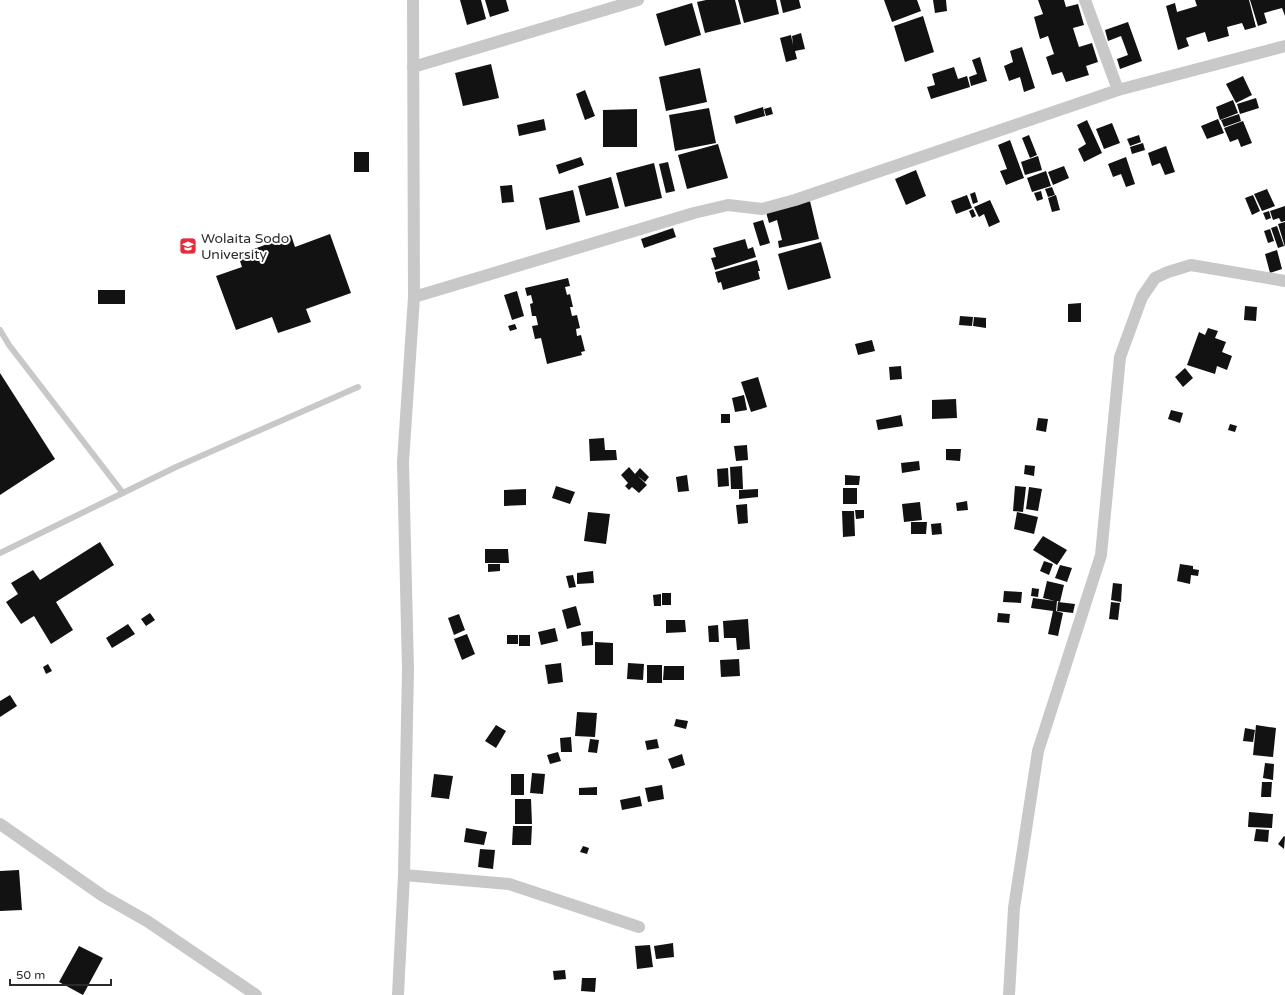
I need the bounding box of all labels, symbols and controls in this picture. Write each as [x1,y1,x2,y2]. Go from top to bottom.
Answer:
place label: Wolaita Sodo University [201,230,289,263]
school or university icon: Wolaita Sodo University [178,236,198,256]
scale bar [10,961,111,987]
text: 50 m [16,968,45,982]

